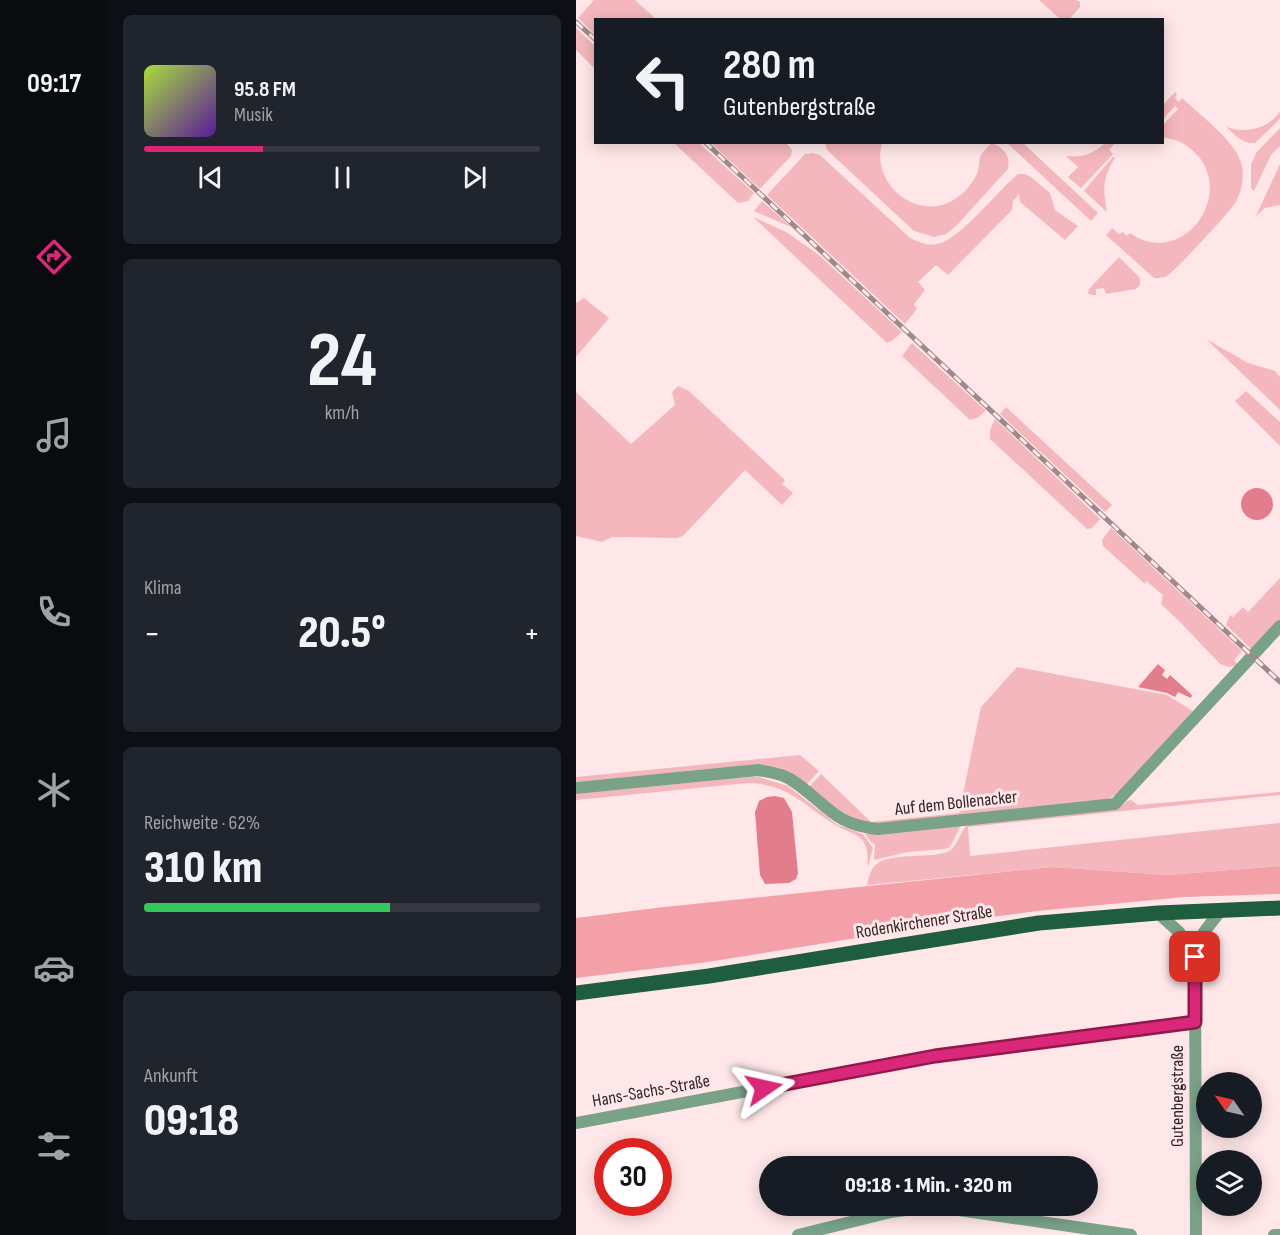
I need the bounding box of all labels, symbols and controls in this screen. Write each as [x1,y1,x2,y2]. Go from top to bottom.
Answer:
text: 280 m [723,40,816,91]
icon: left [624,42,702,120]
text: 09:17 [27,68,81,100]
text: 95.8 FM [234,76,296,103]
text: Gutenbergstraße [723,91,876,123]
text: Musik [234,103,273,127]
icon: previous [194,161,227,194]
icon: pause [326,161,359,194]
icon: next [458,161,491,194]
icon: directions [33,236,75,278]
text: 24 [307,315,377,408]
text: km/h [325,401,359,425]
icon: music [33,414,75,456]
text: Klima [144,576,182,600]
icon: phone [33,591,75,633]
text: 20.5° [298,606,386,661]
text: − [144,614,160,654]
text: + [524,614,540,654]
icon: climate [33,769,75,811]
street label: Auf dem Bollenacker [893,786,1018,820]
text: Reichweite · 62% [144,811,260,835]
text: 310 km [144,841,262,896]
street label: Rodenkirchener Straße [854,901,994,943]
pin [1169,931,1220,982]
icon: arrive [1178,940,1211,973]
icon: car [33,947,75,989]
street label: Gutenbergstraße [1167,1045,1188,1147]
position arrow [732,1056,796,1120]
text: Ankunft [144,1064,198,1088]
street label: Hans-Sachs-Straße [591,1070,711,1112]
north arrow [1196,1072,1262,1138]
map controls [1196,1072,1262,1216]
text: 09:18 [144,1094,239,1149]
icon: filters [33,1125,75,1167]
speed limit sign: 30 [594,1138,672,1216]
button: layers [1196,1150,1262,1216]
text: 09:18 · 1 Min. · 320 m [845,1172,1012,1199]

